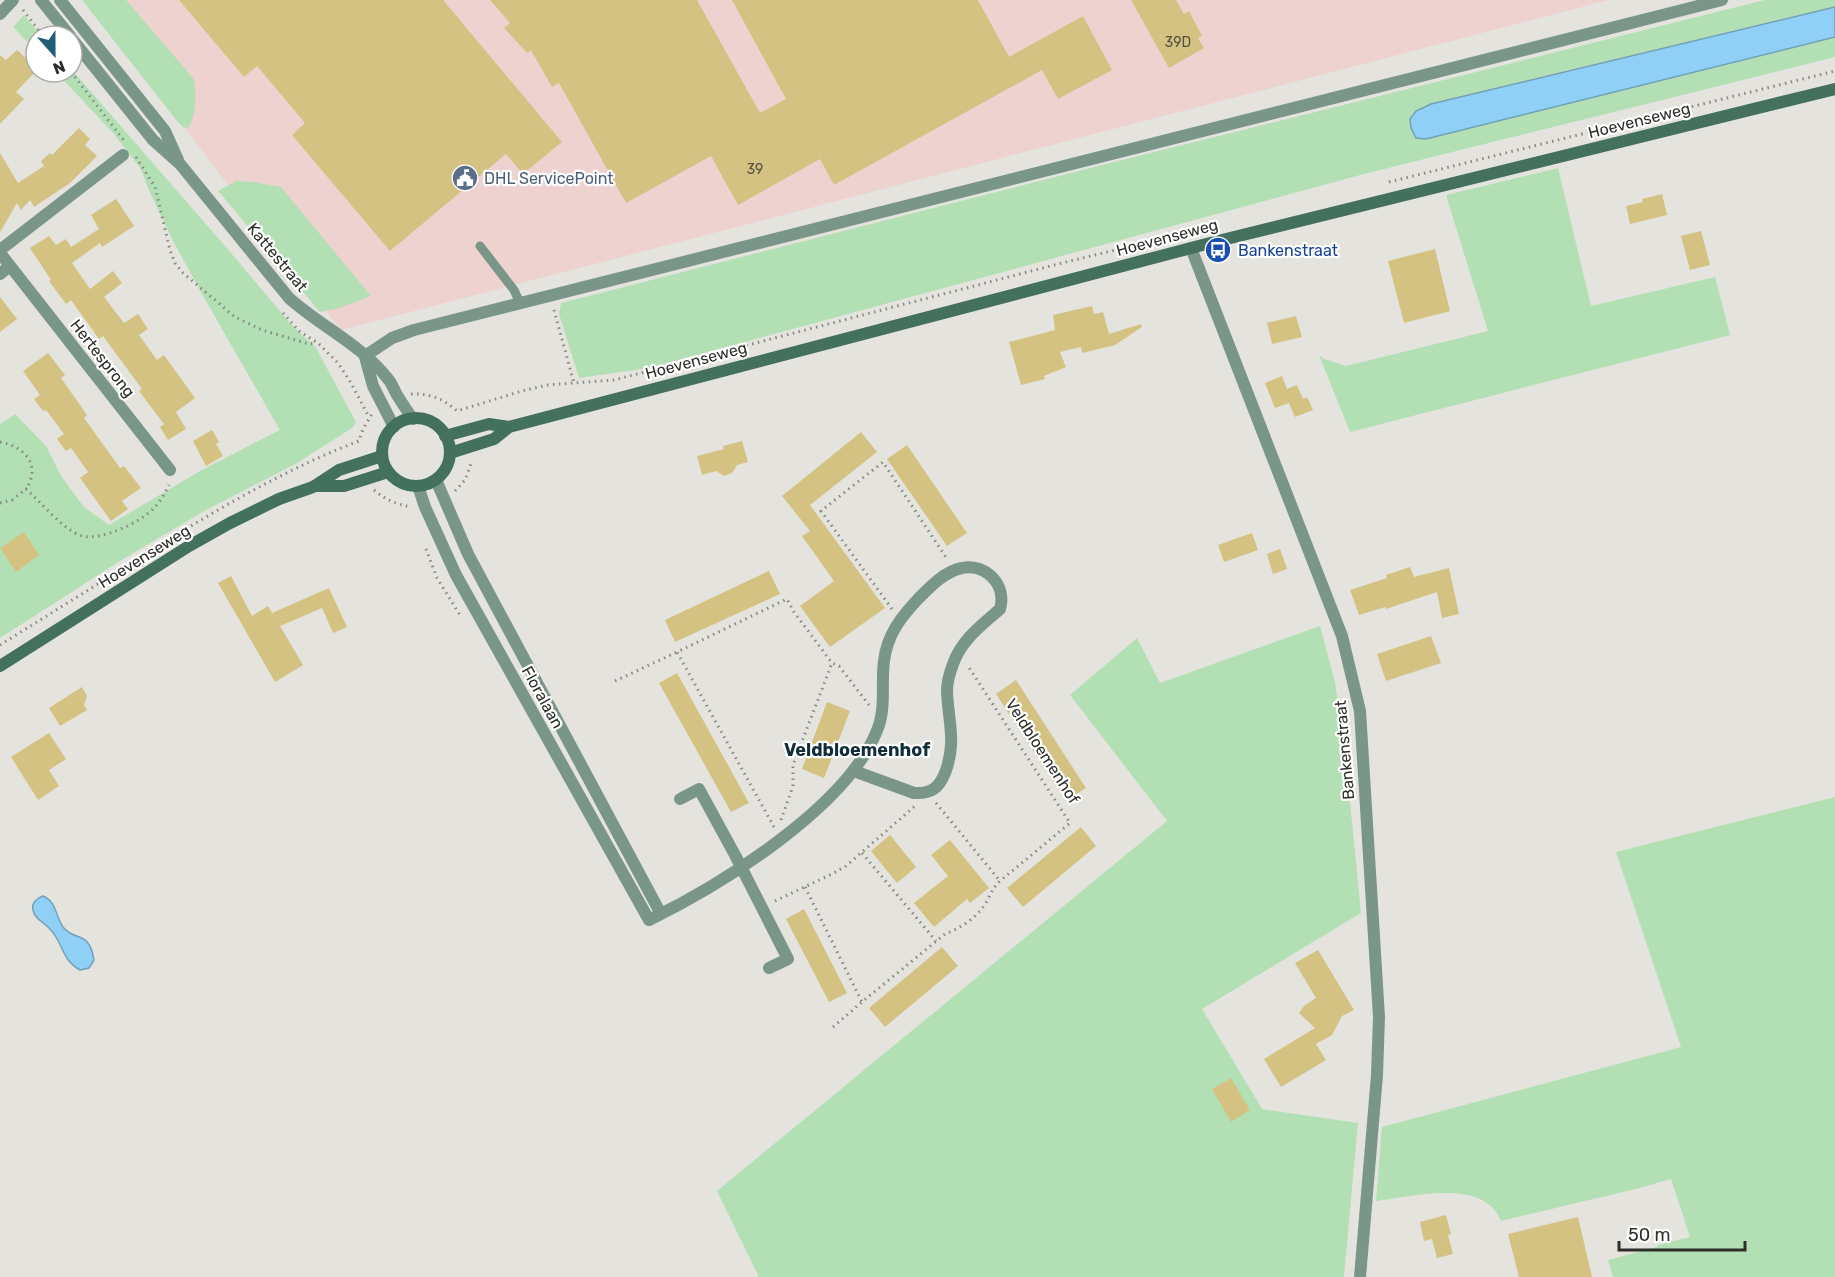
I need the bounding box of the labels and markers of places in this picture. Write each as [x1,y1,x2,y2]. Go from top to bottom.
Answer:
public building icon: DHL ServicePoint [450,163,480,193]
place label: DHL ServicePoint [484,169,614,188]
bus stop icon: Bankenstraat [1203,235,1233,265]
place label: Bankenstraat [1238,241,1338,260]

